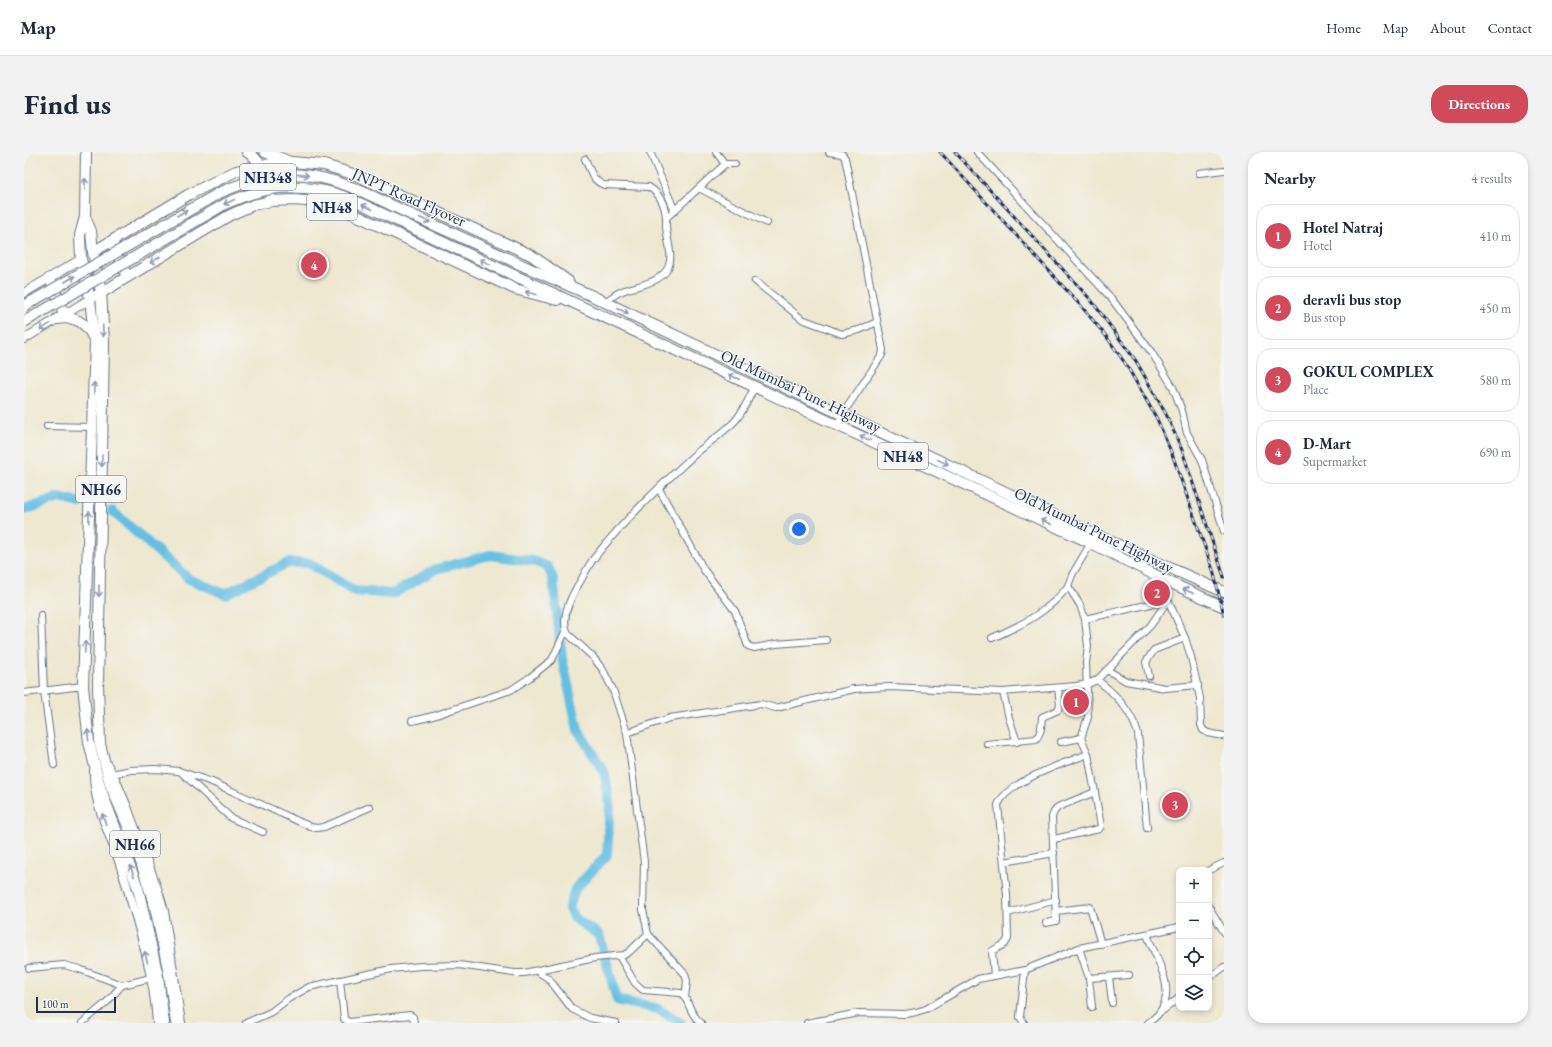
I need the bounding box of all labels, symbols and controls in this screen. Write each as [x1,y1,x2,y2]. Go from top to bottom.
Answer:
text: Map [20,15,56,40]
text: Home [1326,19,1361,37]
text: Map [1383,19,1408,37]
text: About [1430,19,1466,37]
text: Contact [1488,19,1532,37]
button: Directions [1431,85,1528,123]
text: Find us [24,86,111,122]
street label: JNPT Road Flyover [347,162,470,232]
road number: NH348 [240,164,296,190]
text: Nearby [1264,167,1316,189]
text: 4 results [1471,170,1512,187]
one-way arrow [296,172,309,179]
one-way arrow [82,178,89,191]
road number: NH48 [307,194,357,220]
one-way arrow [223,199,235,206]
one-way arrow [361,203,373,210]
one-way arrow [176,209,188,217]
one-way arrow [418,217,430,224]
text: Hotel Natraj [1303,218,1383,237]
text: 1 [1275,228,1281,245]
text: 410 m [1480,228,1511,245]
text: Hotel [1303,237,1332,254]
pin: 4 [301,250,327,280]
one-way arrow [149,257,161,265]
one-way arrow [479,258,491,265]
one-way arrow [64,275,76,283]
one-way arrow [524,289,537,297]
text: deravli bus stop [1303,290,1401,309]
text: 2 [1275,300,1281,317]
text: 450 m [1480,300,1511,317]
one-way arrow [617,308,629,315]
text: Bus stop [1303,309,1346,326]
one-way arrow [39,323,51,331]
one-way arrow [99,324,107,337]
street label: Old Mumbai Pune Highway [717,345,886,438]
text: GOKUL COMPLEX [1303,362,1434,381]
text: 3 [1275,372,1281,389]
text: 580 m [1480,372,1511,389]
one-way arrow [729,373,741,380]
text: Place [1303,381,1329,398]
one-way arrow [90,382,97,395]
one-way arrow [859,434,871,441]
text: D-Mart [1303,434,1351,453]
road number: NH48 [878,443,928,469]
text: 4 [1275,444,1281,461]
text: 690 m [1480,444,1511,461]
text: Supermarket [1303,453,1367,470]
one-way arrow [98,454,105,467]
one-way arrow [937,459,949,466]
road number: NH66 [76,476,126,502]
street label: Old Mumbai Pune Highway [1011,482,1178,578]
one-way arrow [85,511,93,524]
one-way arrow [1041,518,1053,525]
your location [789,519,809,539]
pin: 2 [1144,578,1170,608]
one-way arrow [95,584,103,597]
one-way arrow [1183,587,1195,594]
one-way arrow [81,641,88,654]
pin: 1 [1063,687,1089,717]
one-way arrow [85,729,92,742]
pin: 3 [1162,790,1188,820]
one-way arrow [100,813,107,826]
road number: NH66 [110,831,160,857]
one-way arrow [127,865,135,877]
map controls [1176,867,1212,1011]
button: + [1176,867,1212,903]
button: − [1176,903,1212,939]
button: locate [1176,939,1212,975]
one-way arrow [141,951,149,964]
button: layers [1176,975,1212,1011]
scale bar [36,995,116,1014]
text: 100 m [42,997,69,1011]

